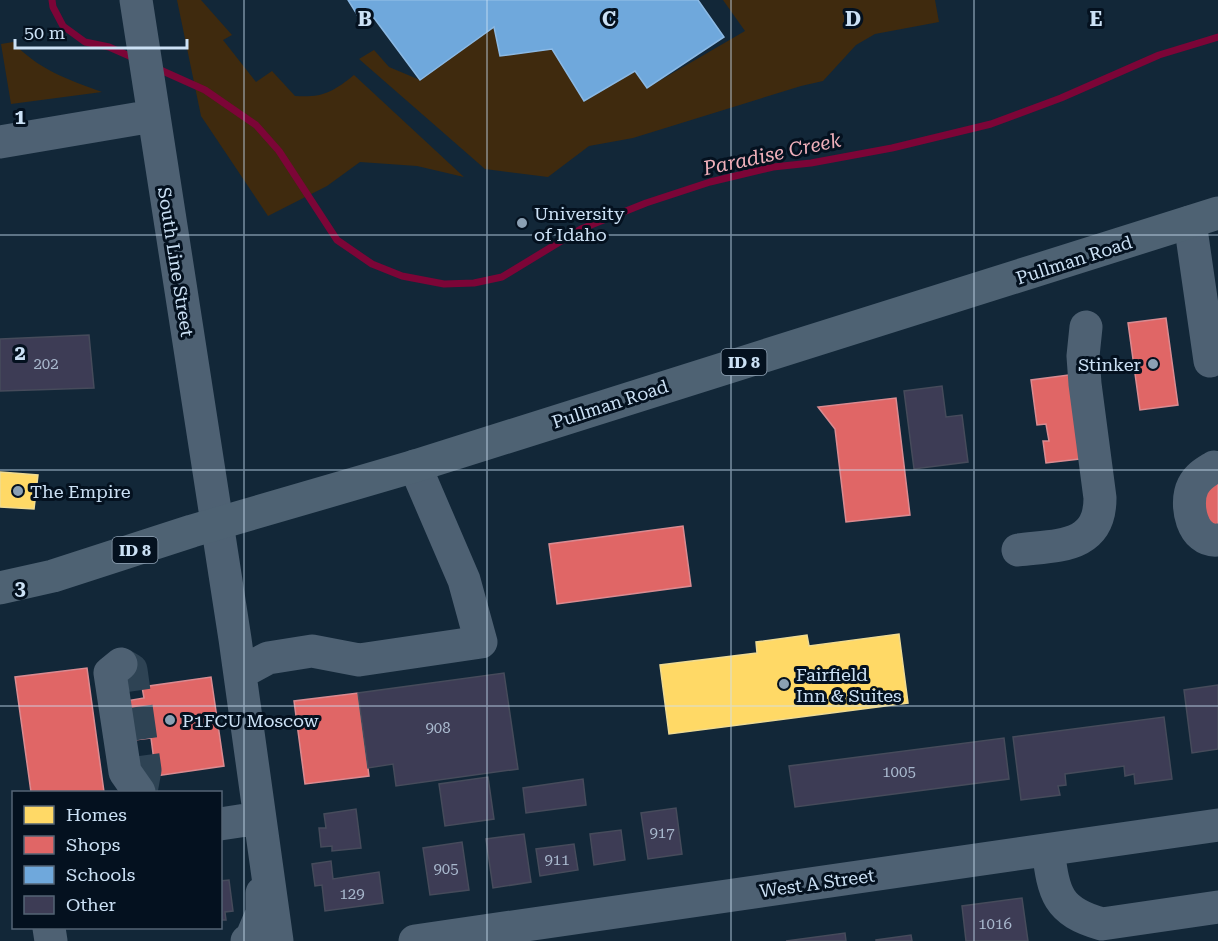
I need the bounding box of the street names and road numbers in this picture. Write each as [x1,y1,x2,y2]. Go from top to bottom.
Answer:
street label: South Line Street [154,186,198,339]
street label: Pullman Road [1013,231,1135,289]
road number: ID 8 [722,349,766,375]
street label: Pullman Road [549,375,671,433]
road number: ID 8 [112,537,158,563]
street label: West A Street [758,864,876,901]

